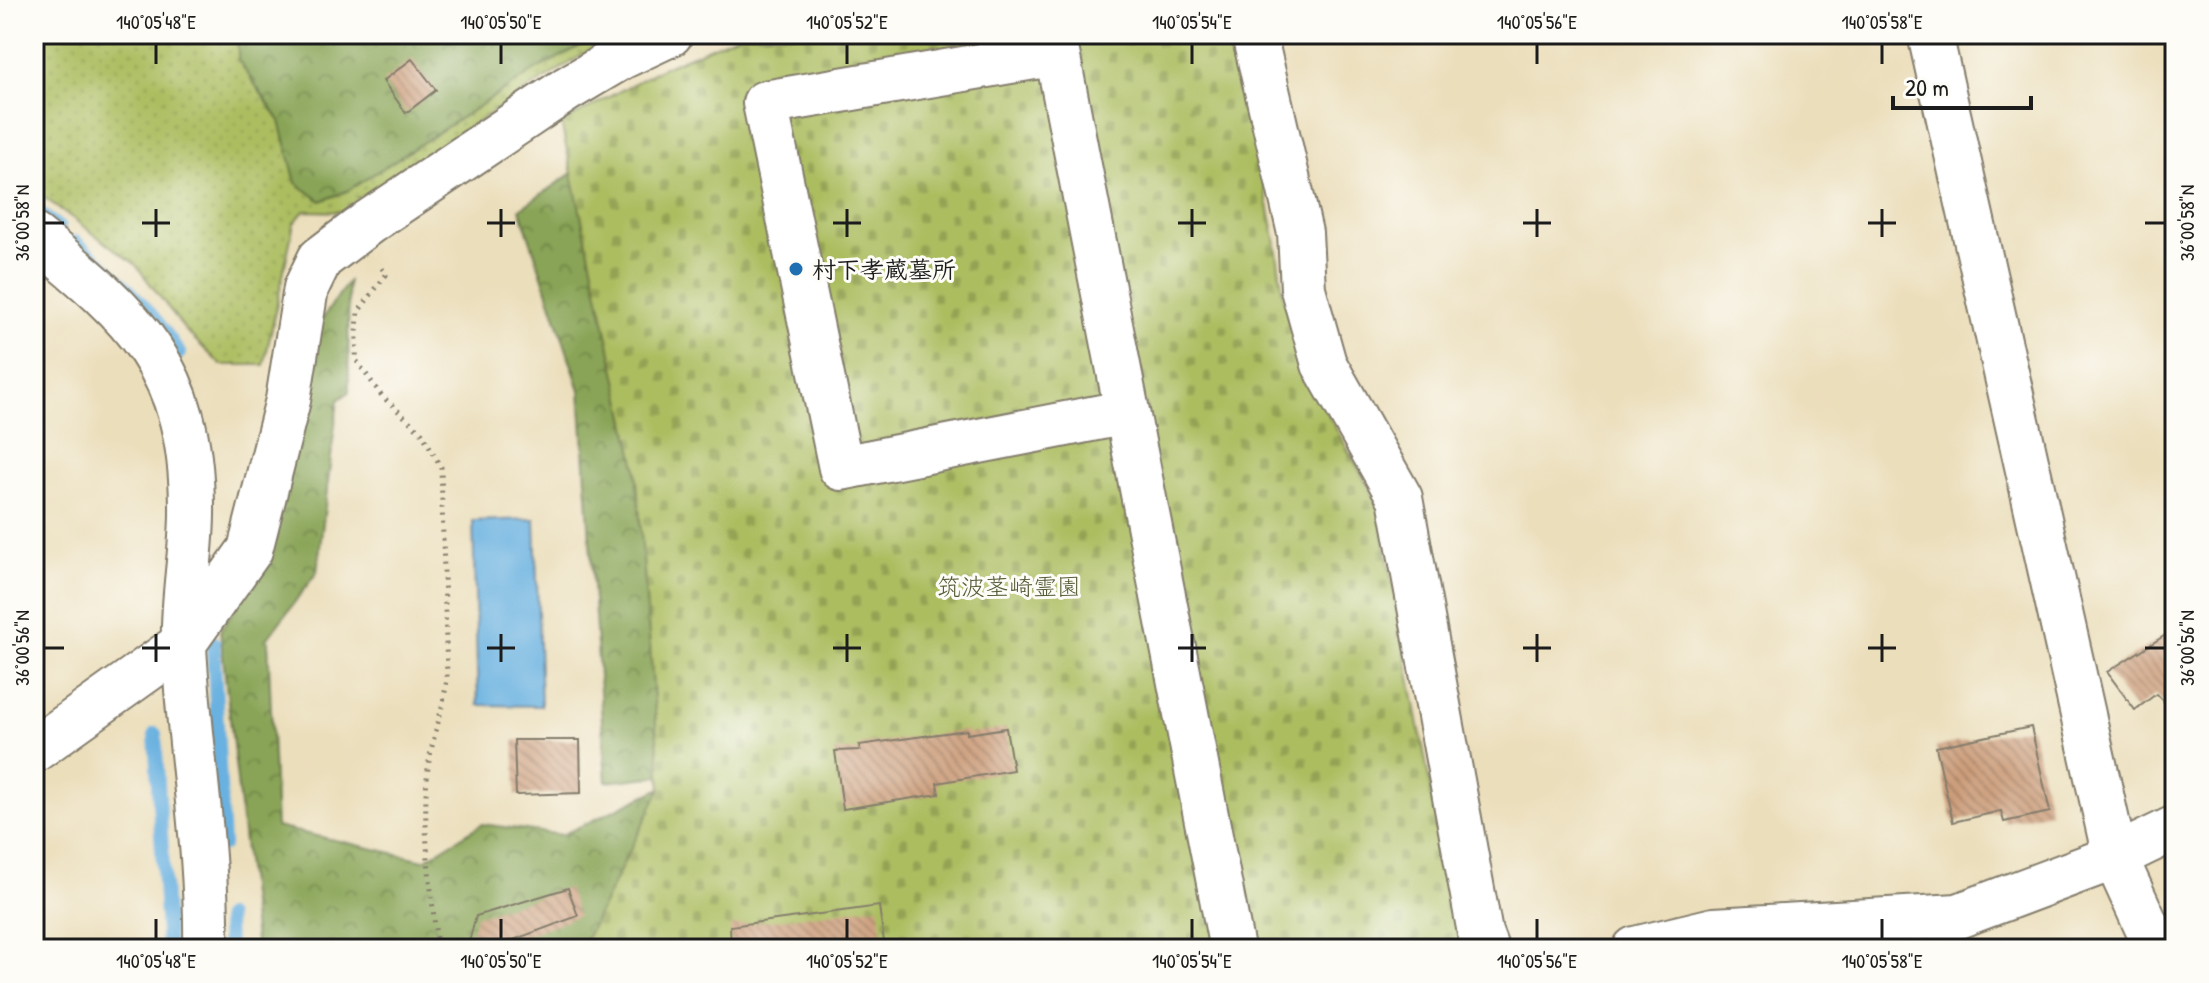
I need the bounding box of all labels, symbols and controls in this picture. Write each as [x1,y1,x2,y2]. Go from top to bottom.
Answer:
text: 140°05'48"E [116,8,196,35]
text: 140°05'50"E [460,8,542,35]
text: 140°05'52"E [806,8,888,35]
text: 140°05'54"E [1152,8,1232,35]
text: 140°05'56"E [1497,8,1577,35]
text: 140°05'58"E [1841,8,1923,35]
scale bar [1893,60,2031,110]
text: 20 m [1905,71,1949,103]
text: 36°00'58"N [8,185,35,261]
text: 36°00'58"N [2173,185,2200,261]
place label: 村下孝蔵墓所 [812,253,956,285]
marker: 村下孝蔵墓所 [787,260,805,278]
park label: 筑波茎崎霊園 [937,570,1081,602]
text: 36°00'56"N [8,610,35,686]
text: 36°00'56"N [2173,610,2200,686]
text: 140°05'48"E [116,947,196,974]
text: 140°05'50"E [460,947,542,974]
text: 140°05'52"E [806,947,888,974]
text: 140°05'54"E [1152,947,1232,974]
text: 140°05'56"E [1497,947,1577,974]
text: 140°05'58"E [1841,947,1923,974]

